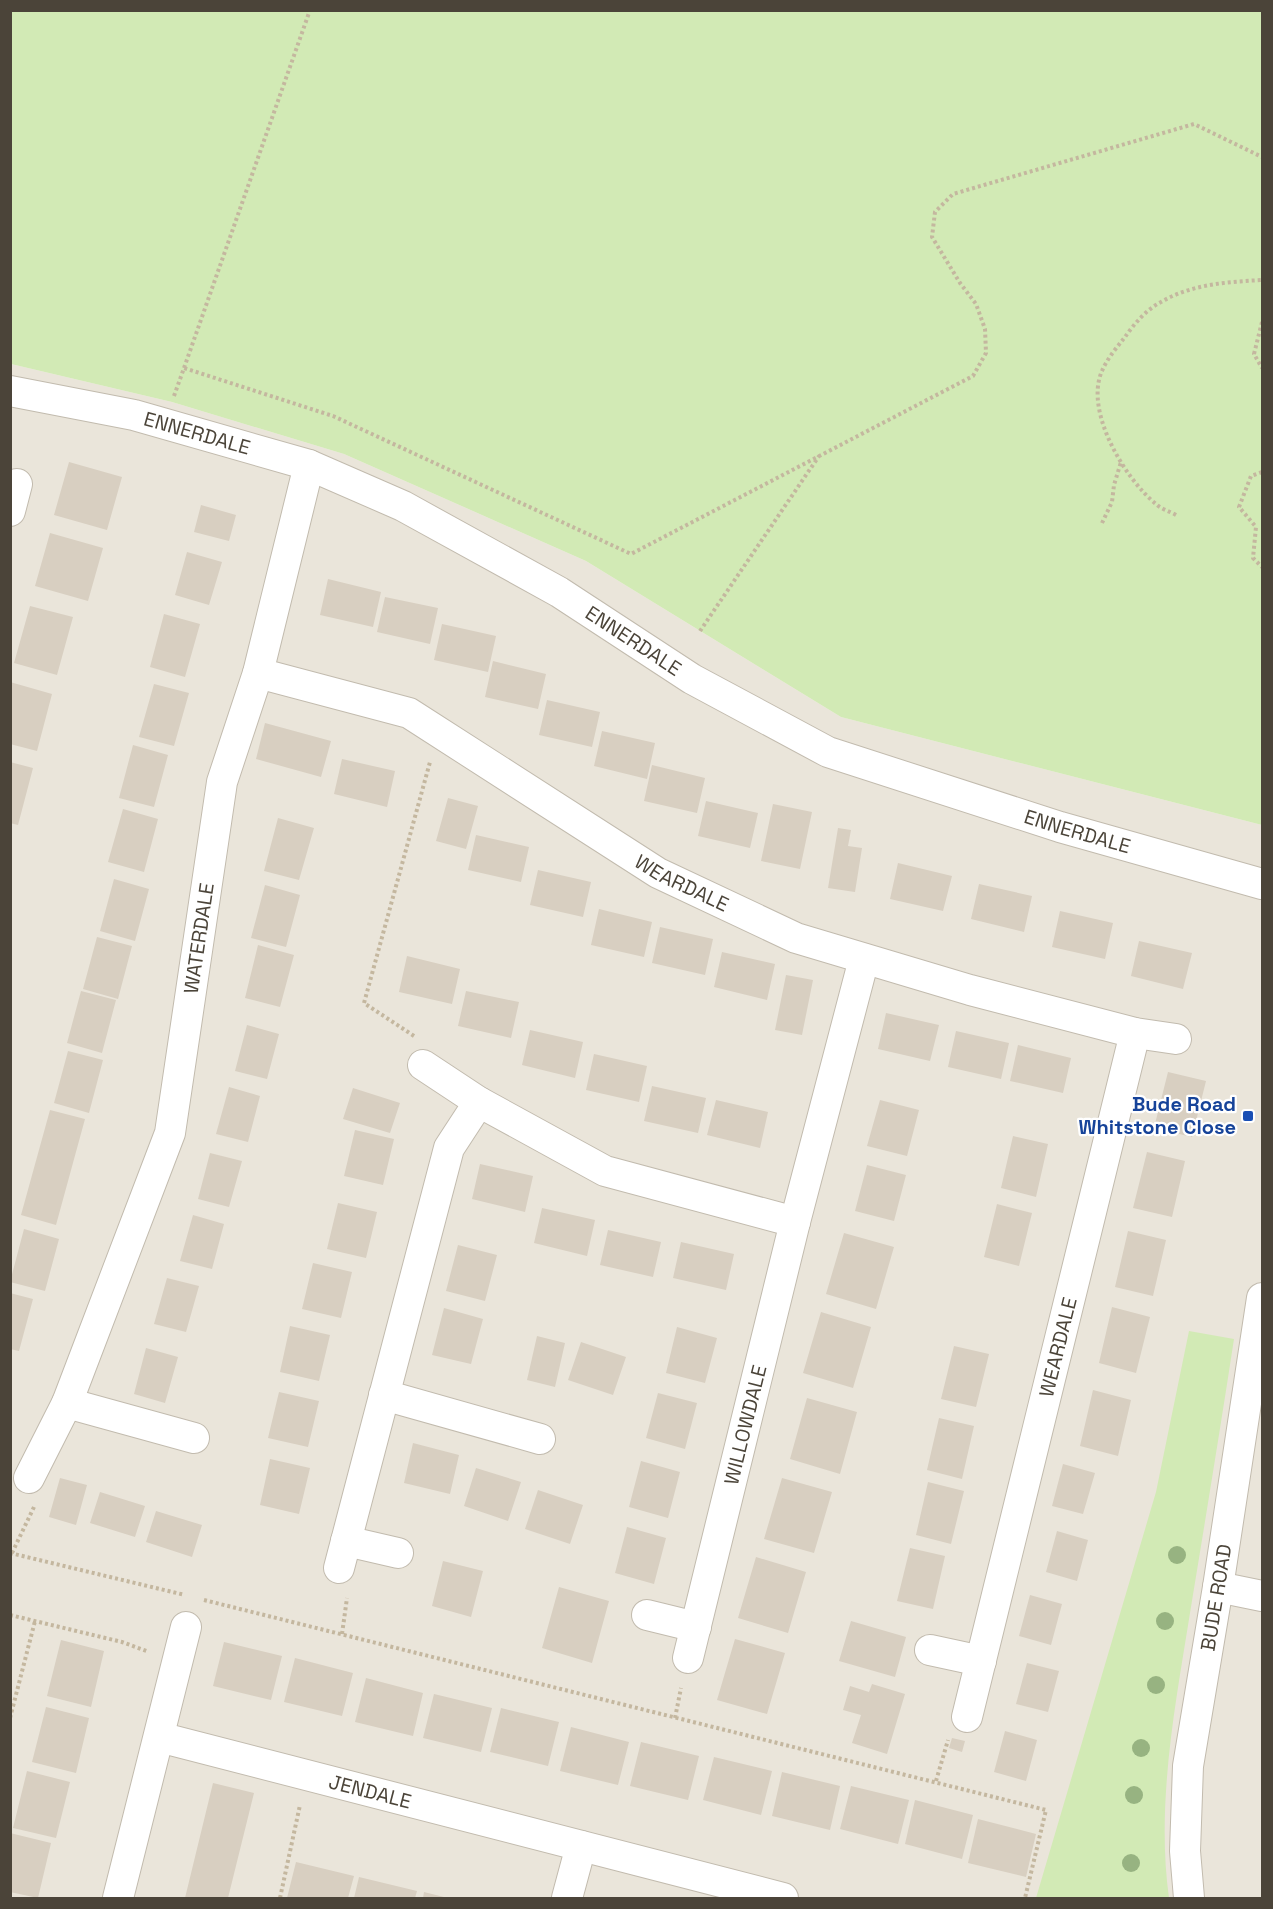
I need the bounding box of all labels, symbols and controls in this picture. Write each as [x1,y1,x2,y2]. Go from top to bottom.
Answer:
street label: ENNERDALE [141,405,253,461]
street label: ENNERDALE [581,600,686,682]
street label: ENNERDALE [1021,803,1134,859]
street label: WEARDALE [630,848,733,917]
street label: WATERDALE [178,881,220,995]
place label: Bude Road Whitstone Close [1079,1091,1236,1140]
marker: Bude Road Whitstone Close [1241,1109,1255,1123]
street label: WEARDALE [1033,1294,1083,1400]
street label: WILLOWDALE [718,1362,772,1487]
street label: BUDE ROAD [1194,1542,1237,1653]
street label: JENDALE [326,1768,414,1815]

